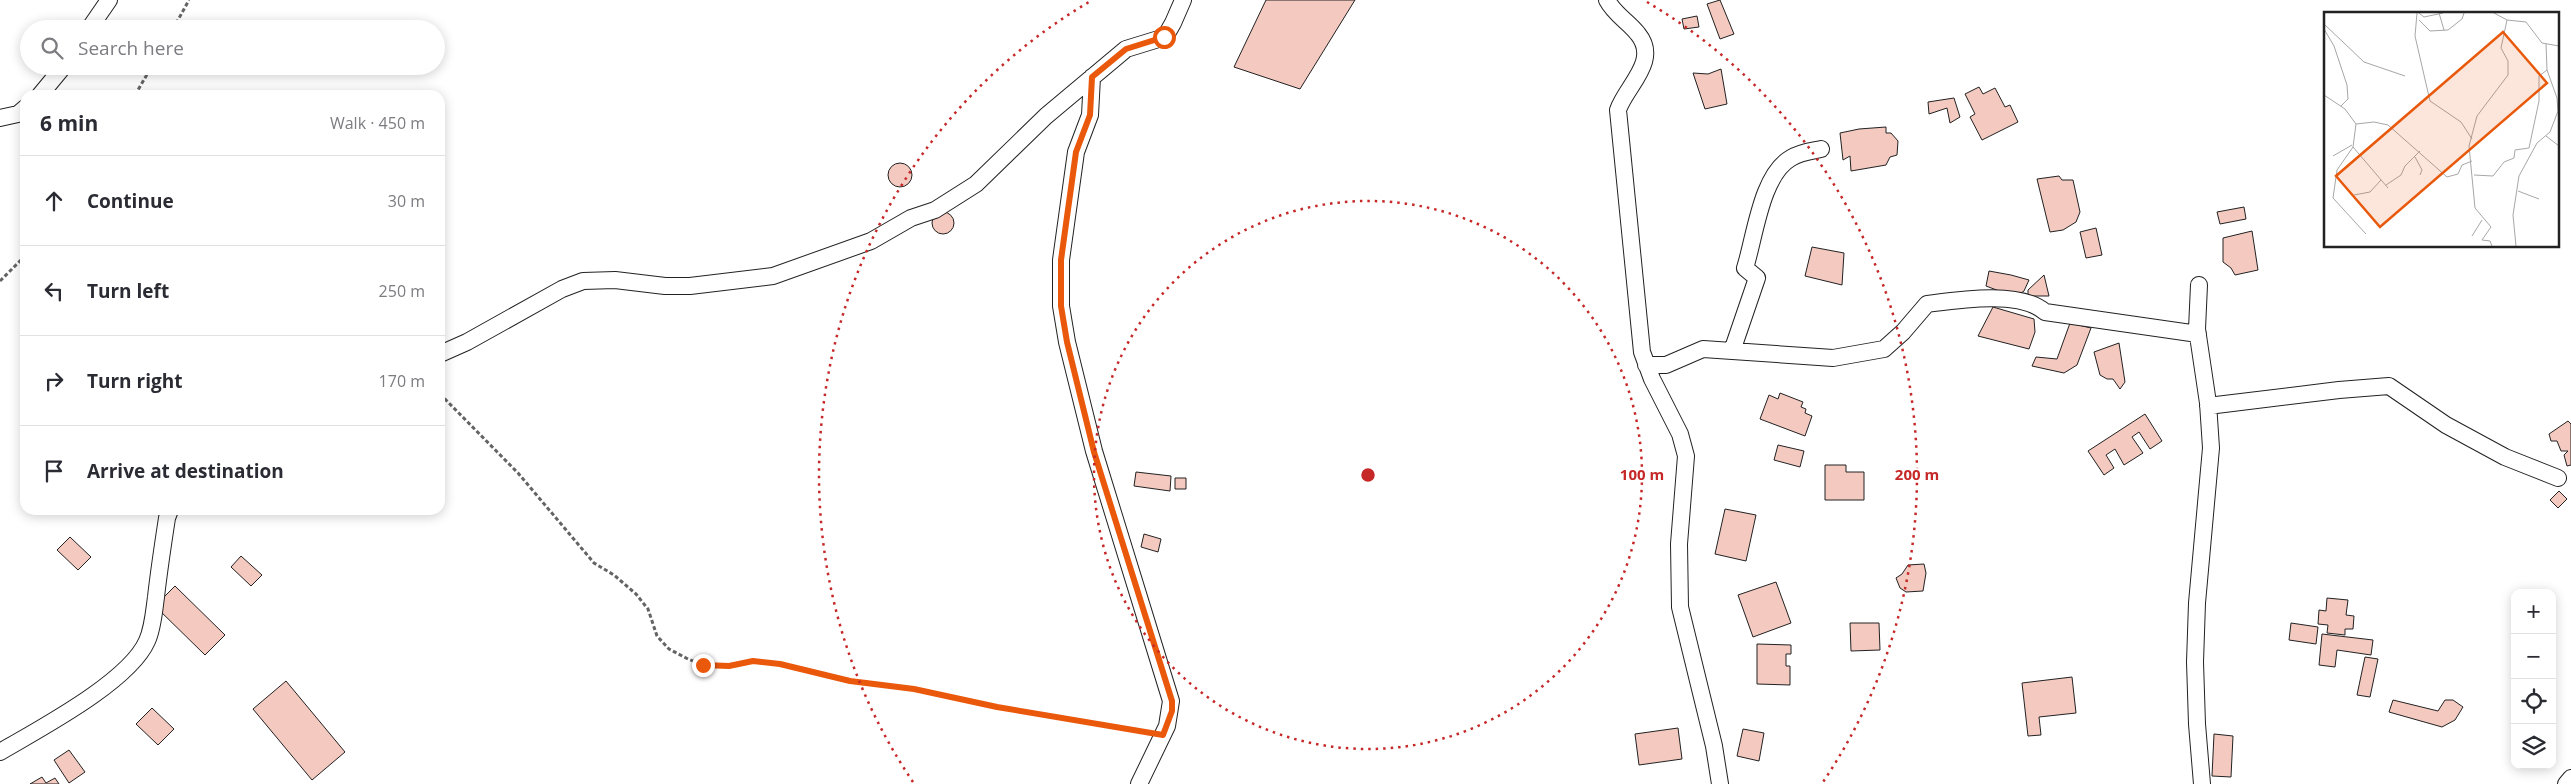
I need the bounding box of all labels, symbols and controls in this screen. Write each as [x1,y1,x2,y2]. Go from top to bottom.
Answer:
inset map [2324,12,2558,248]
search box [20,20,445,75]
route start [1153,26,1176,49]
icon: search [38,34,66,62]
text: Search here [78,35,184,61]
text: 6 min [40,109,98,137]
text: Walk · 450 m [330,112,425,134]
icon: ahead [40,187,68,215]
text: Continue [87,188,174,214]
text: 30 m [388,190,425,212]
icon: left [40,277,68,305]
text: Turn left [87,278,169,304]
text: 250 m [379,280,425,302]
icon: right [40,367,68,395]
text: Turn right [87,368,182,394]
text: 170 m [379,370,425,392]
icon: arrive [40,457,68,485]
text: Arrive at destination [87,458,284,484]
text: 100 m [1620,464,1664,484]
text: 200 m [1895,464,1939,484]
centre of rings [1359,466,1377,484]
map controls [2511,589,2556,769]
button: + [2511,589,2556,634]
button: − [2511,634,2556,679]
route end [692,654,715,677]
button: locate [2511,679,2556,724]
button: layers [2511,724,2556,769]

